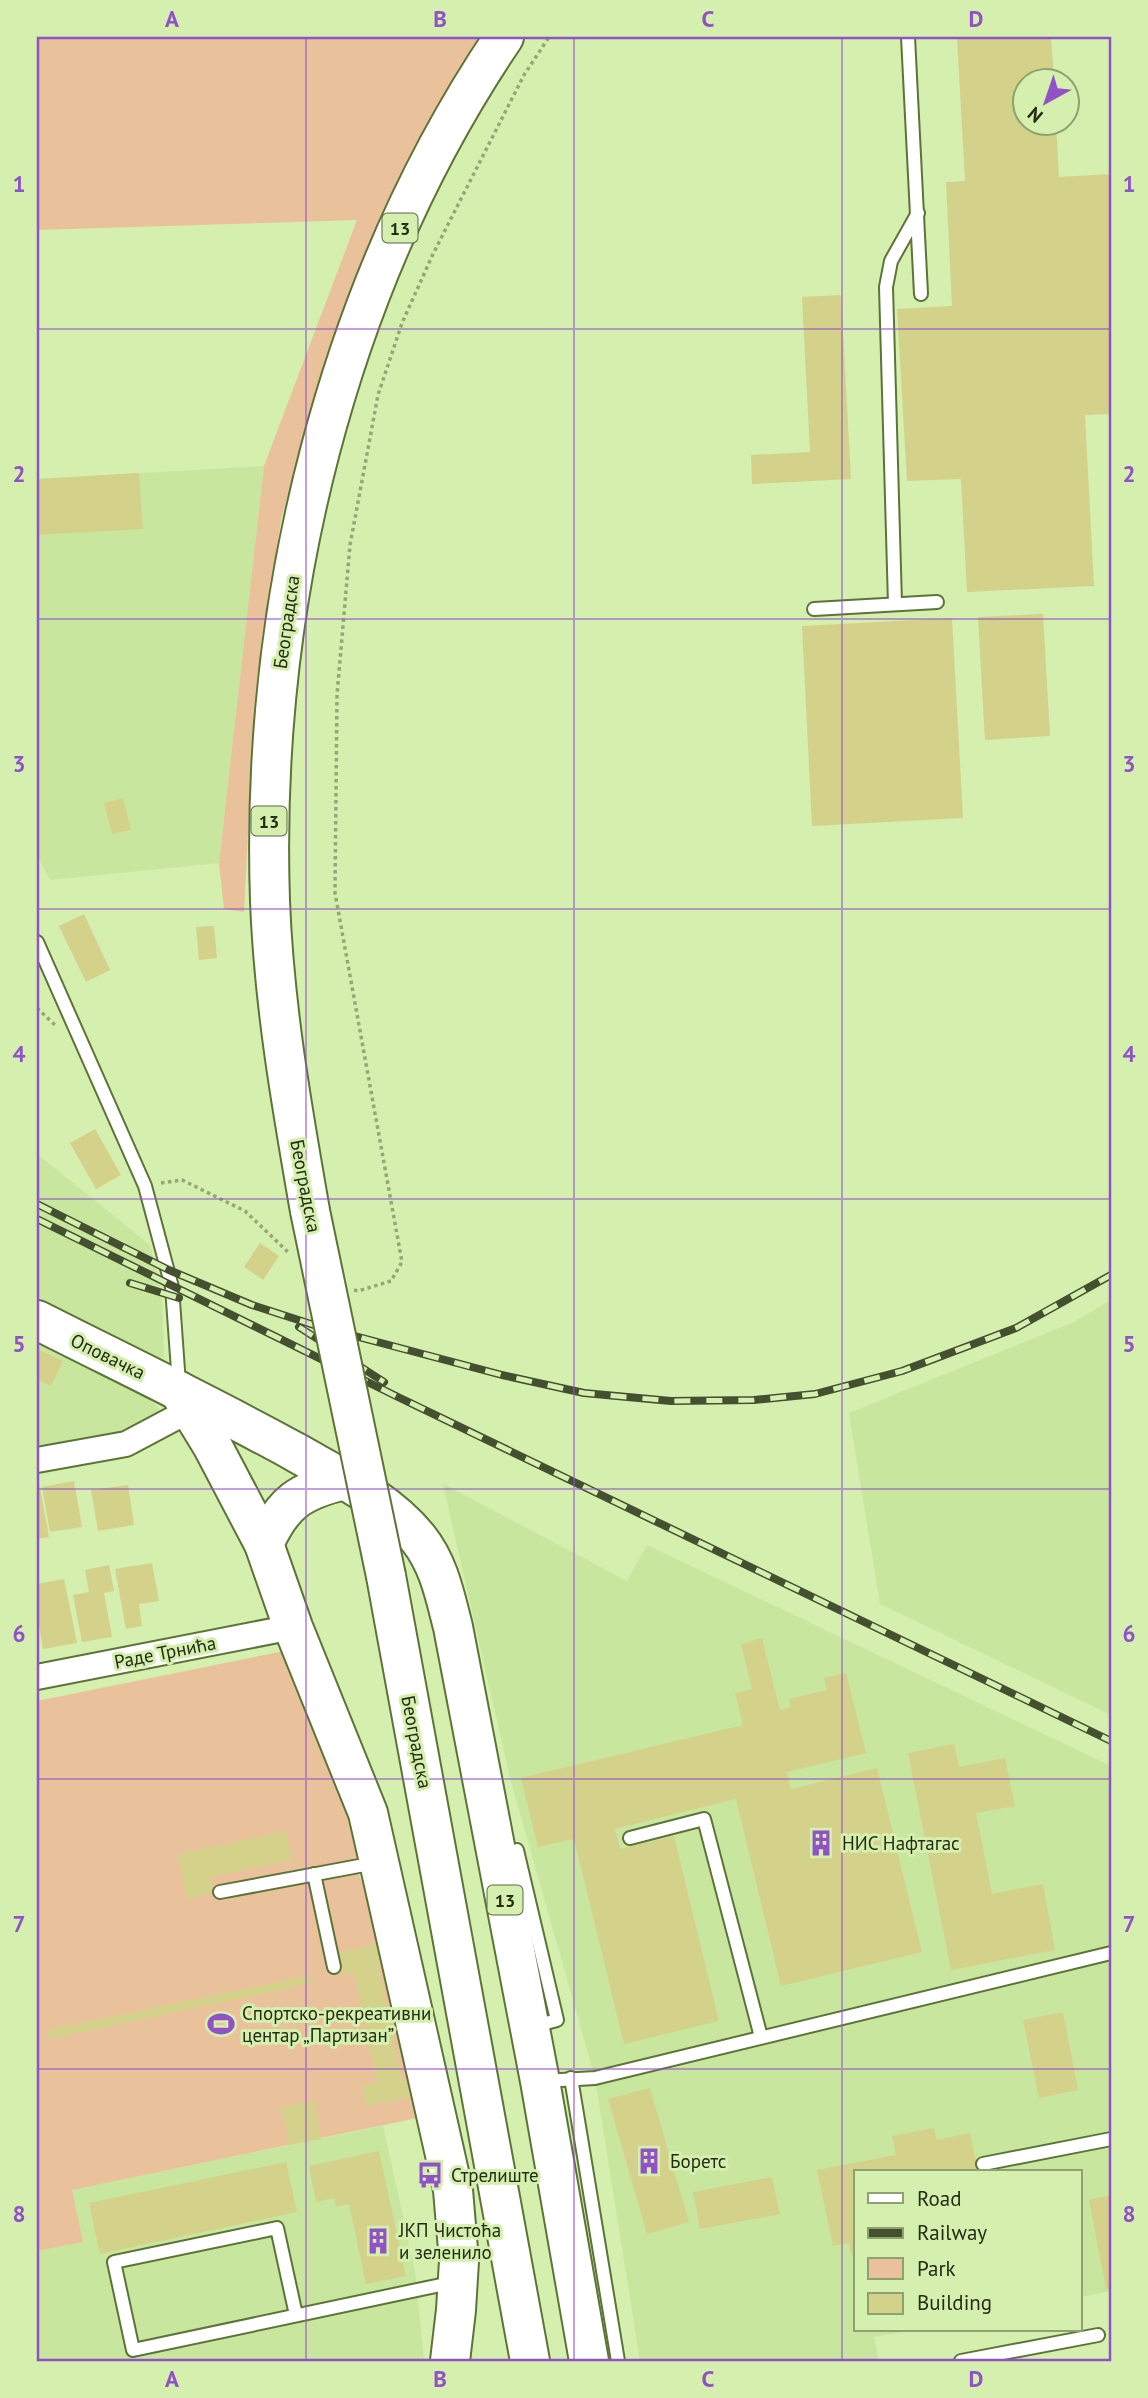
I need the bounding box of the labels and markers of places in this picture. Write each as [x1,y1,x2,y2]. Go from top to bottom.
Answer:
building icon: НИС Нафтагас [806,1828,836,1858]
place label: НИС Нафтагас [842,1831,960,1855]
place label: Спортско-рекреативни центар „Партизан” [242,2001,431,2047]
sports icon: Спортско-рекреативни центар „Партизан” [206,2009,236,2039]
building icon: Боретс [634,2146,664,2176]
place label: Боретс [670,2149,726,2173]
bus stop icon: Стрелиште [415,2160,445,2190]
place label: Стрелиште [451,2163,539,2187]
place label: ЈКП Чистоћа и зеленило [398,2218,501,2264]
building icon: ЈКП Чистоћа и зеленило [363,2226,393,2256]

